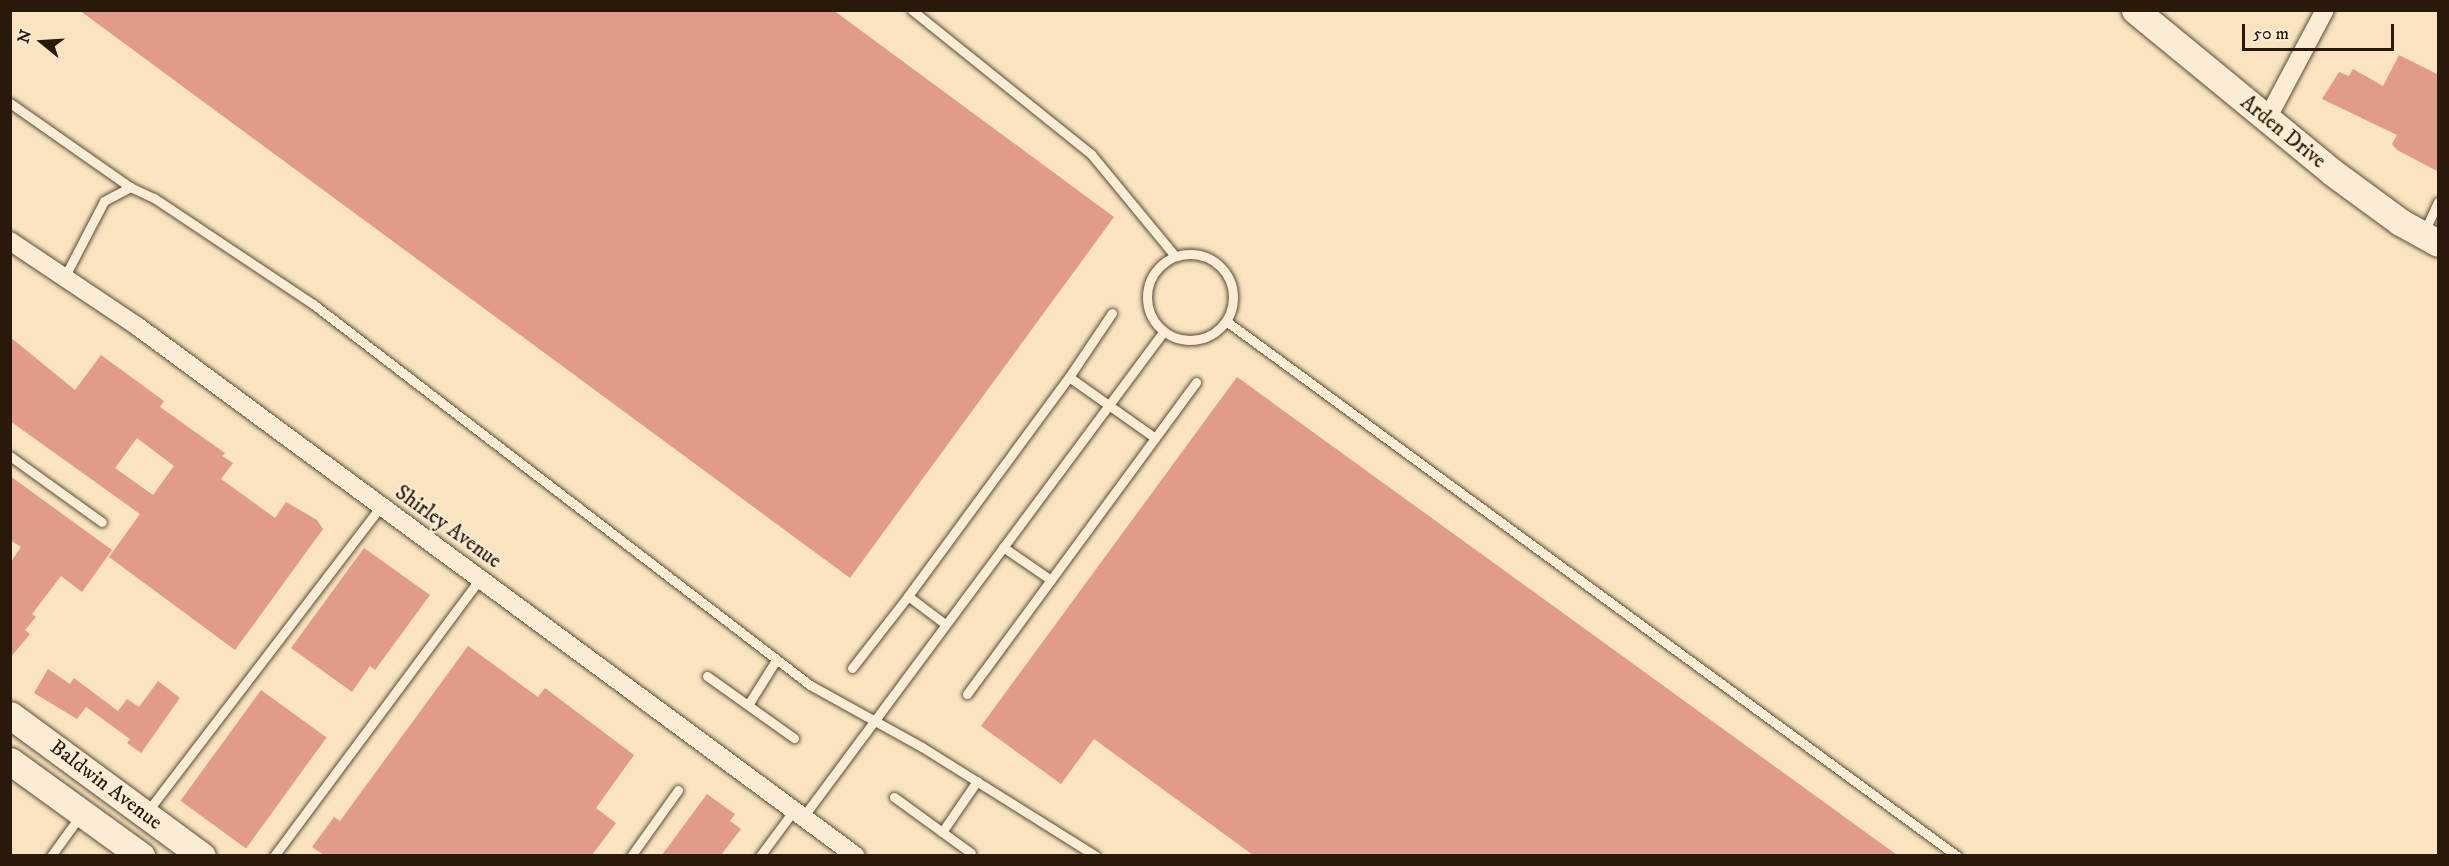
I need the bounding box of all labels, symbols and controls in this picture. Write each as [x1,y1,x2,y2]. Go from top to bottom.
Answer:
north arrow [12,12,72,72]
scale bar [2245,12,2396,50]
text: 50 m [2253,23,2289,45]
text: N [13,27,36,46]
street label: Arden Drive [2235,90,2331,174]
street label: Shirley Avenue [390,480,506,574]
street label: Baldwin Avenue [45,735,167,835]

